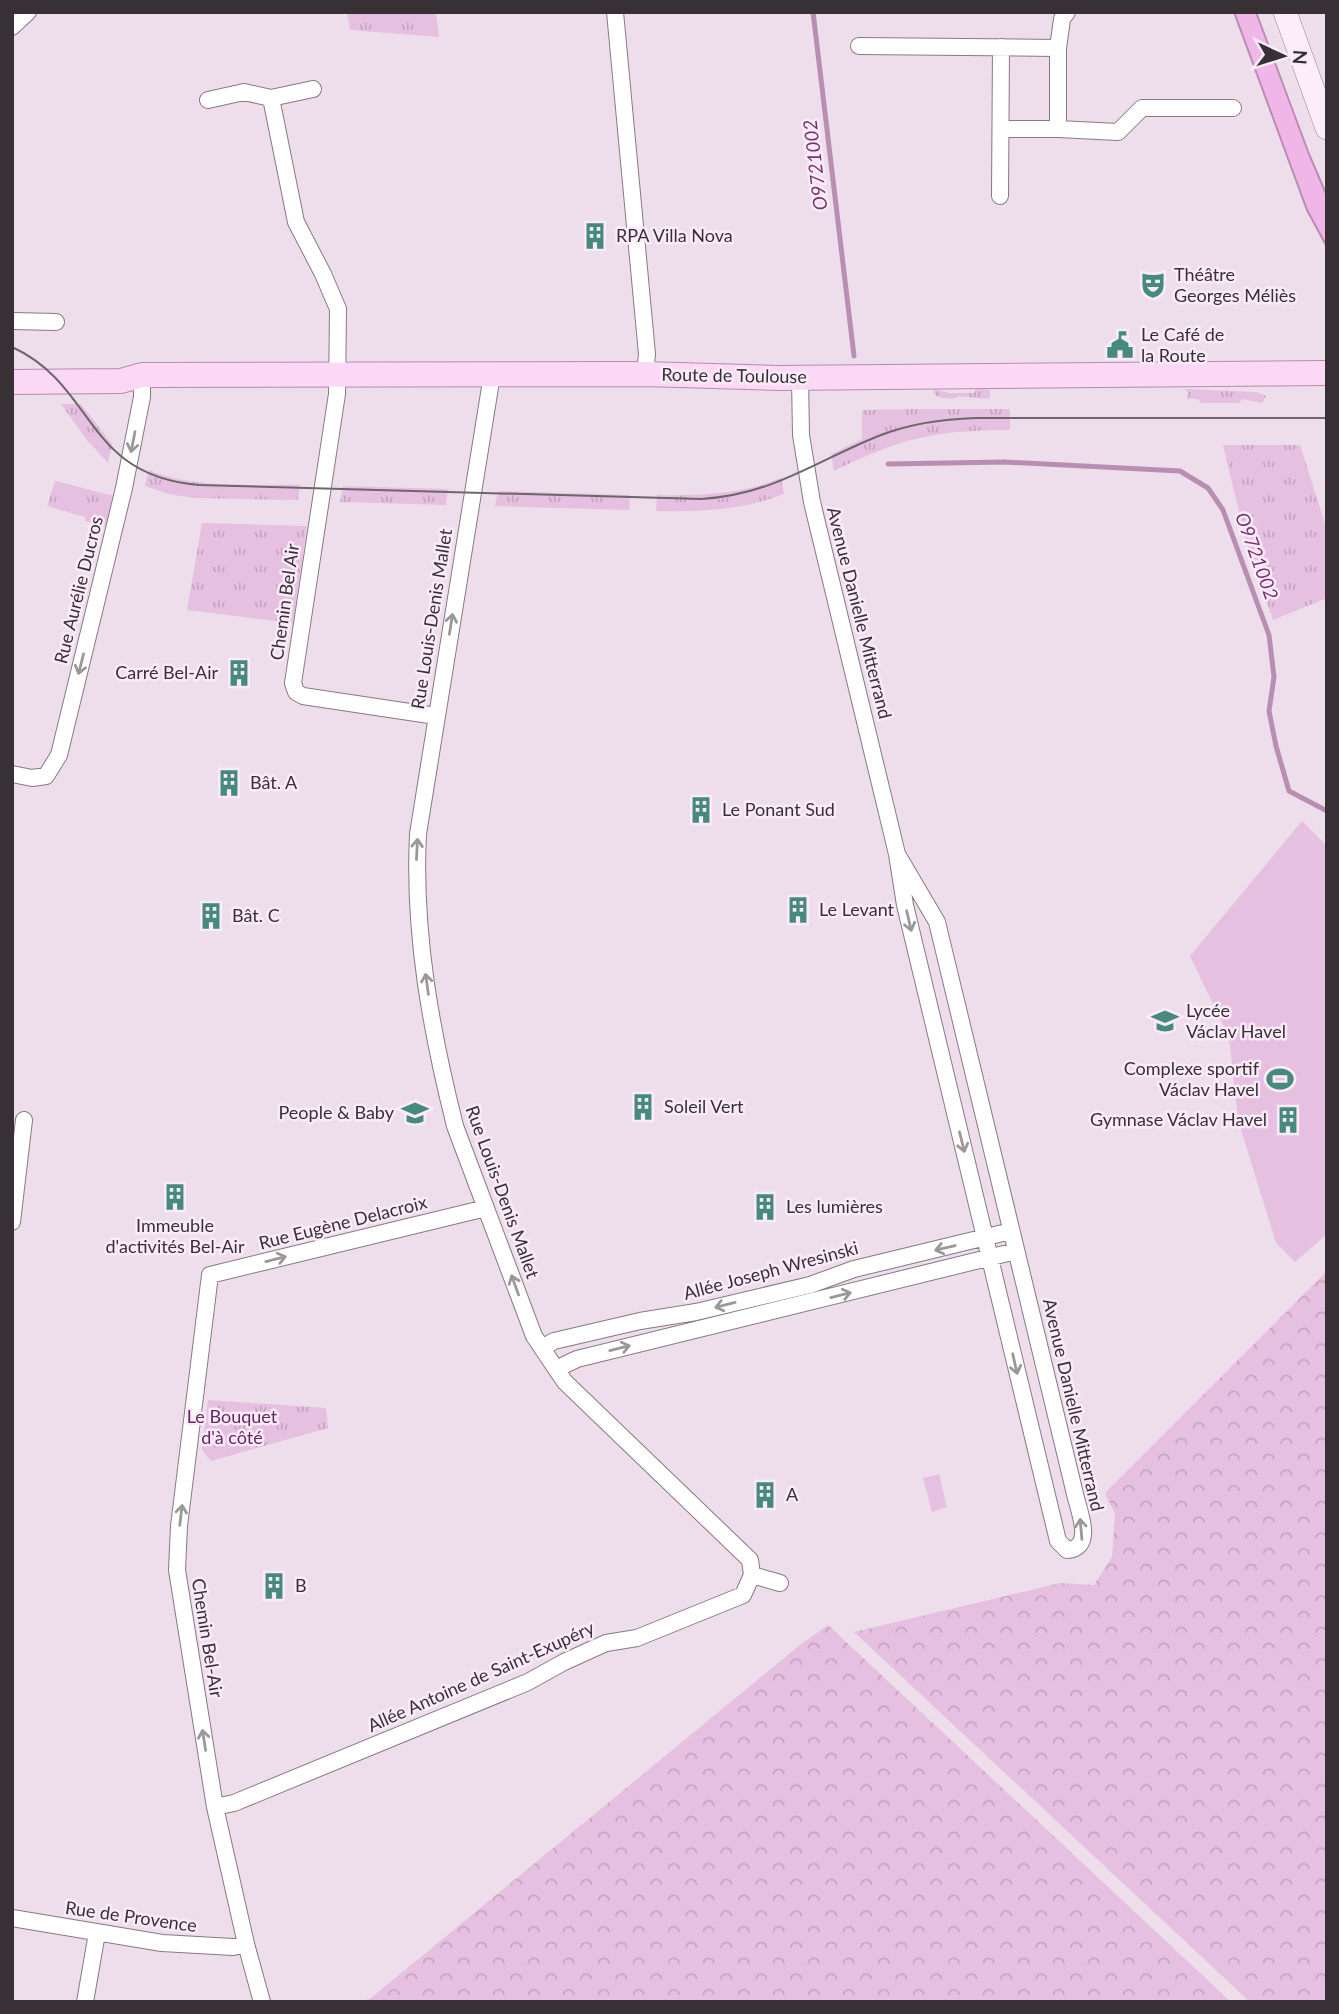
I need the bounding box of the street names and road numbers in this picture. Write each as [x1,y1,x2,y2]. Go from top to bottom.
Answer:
street label: Route de Toulouse [661,363,807,387]
street label: Avenue Danielle Mitterrand [823,504,897,721]
street label: Rue Aurélie Ducros [49,514,107,666]
street label: Rue Louis-Denis Mallet [406,527,456,711]
street label: Chemin Bel Air [265,542,303,662]
street label: Rue Louis-Denis Mallet [461,1102,545,1282]
street label: Rue Eugène Delacroix [256,1190,429,1254]
street label: Allée Joseph Wresinski [681,1236,861,1304]
street label: Avenue Danielle Mitterrand [1039,1296,1109,1513]
street label: Chemin Bel-Air [188,1577,228,1699]
street label: Allée Antoine de Saint-Exupéry [364,1616,598,1736]
street label: Rue de Provence [64,1896,198,1936]

